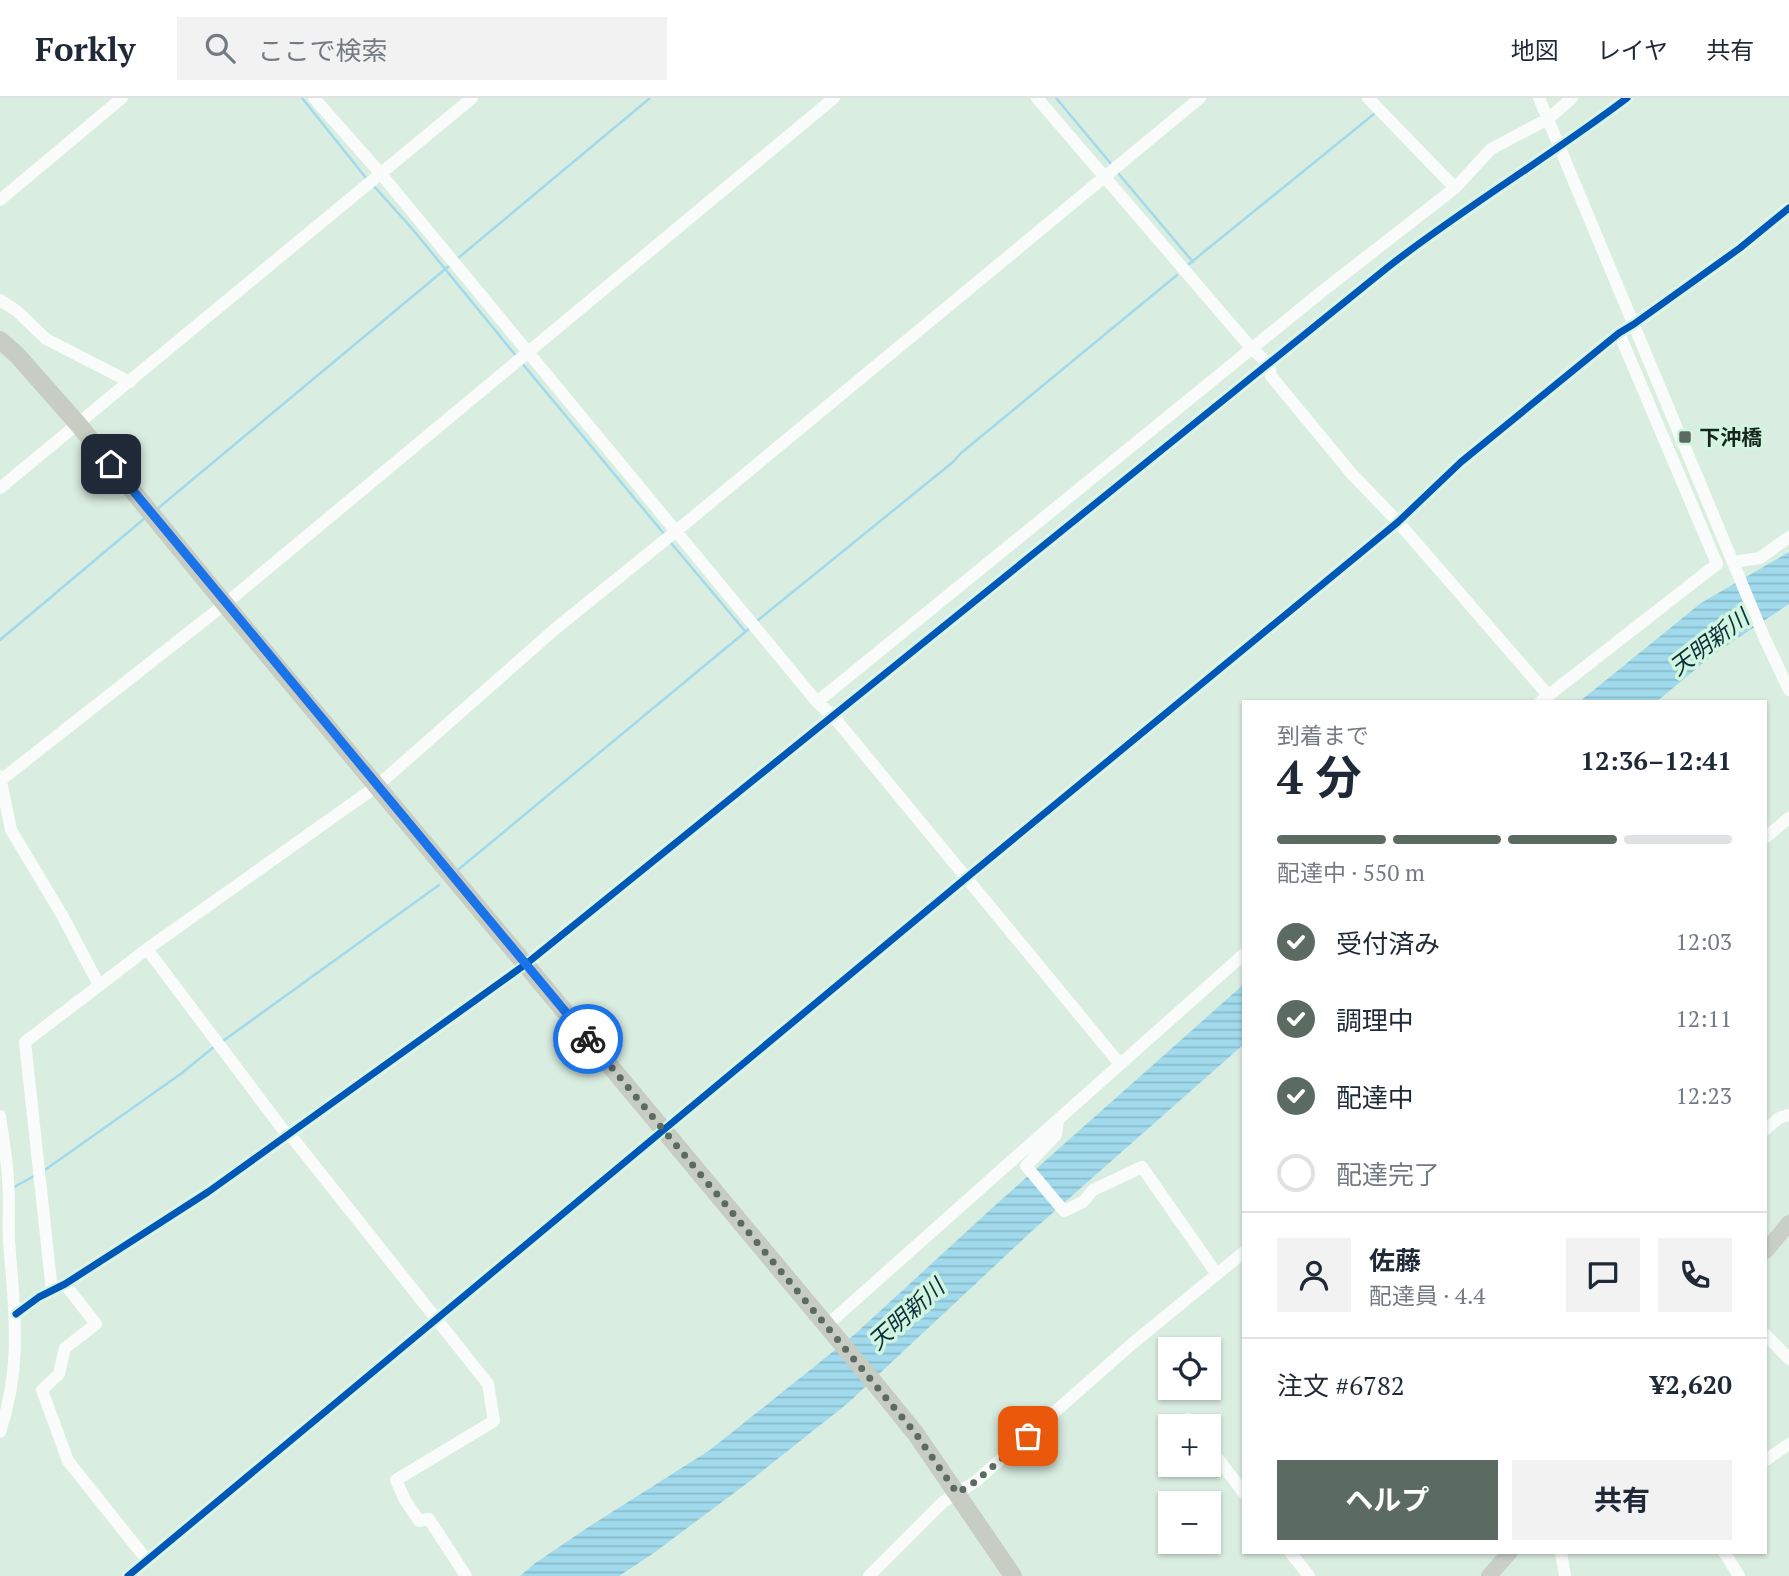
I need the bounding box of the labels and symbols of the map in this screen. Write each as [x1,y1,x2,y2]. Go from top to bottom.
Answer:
place label: 下沖橋 [1699,423,1762,451]
marker: 下沖橋 [1677,429,1693,445]
pin [81,434,141,494]
water label: 天明新川 [1663,600,1757,682]
courier [553,1004,623,1074]
water label: 天明新川 [861,1270,953,1356]
pin [998,1406,1058,1466]

